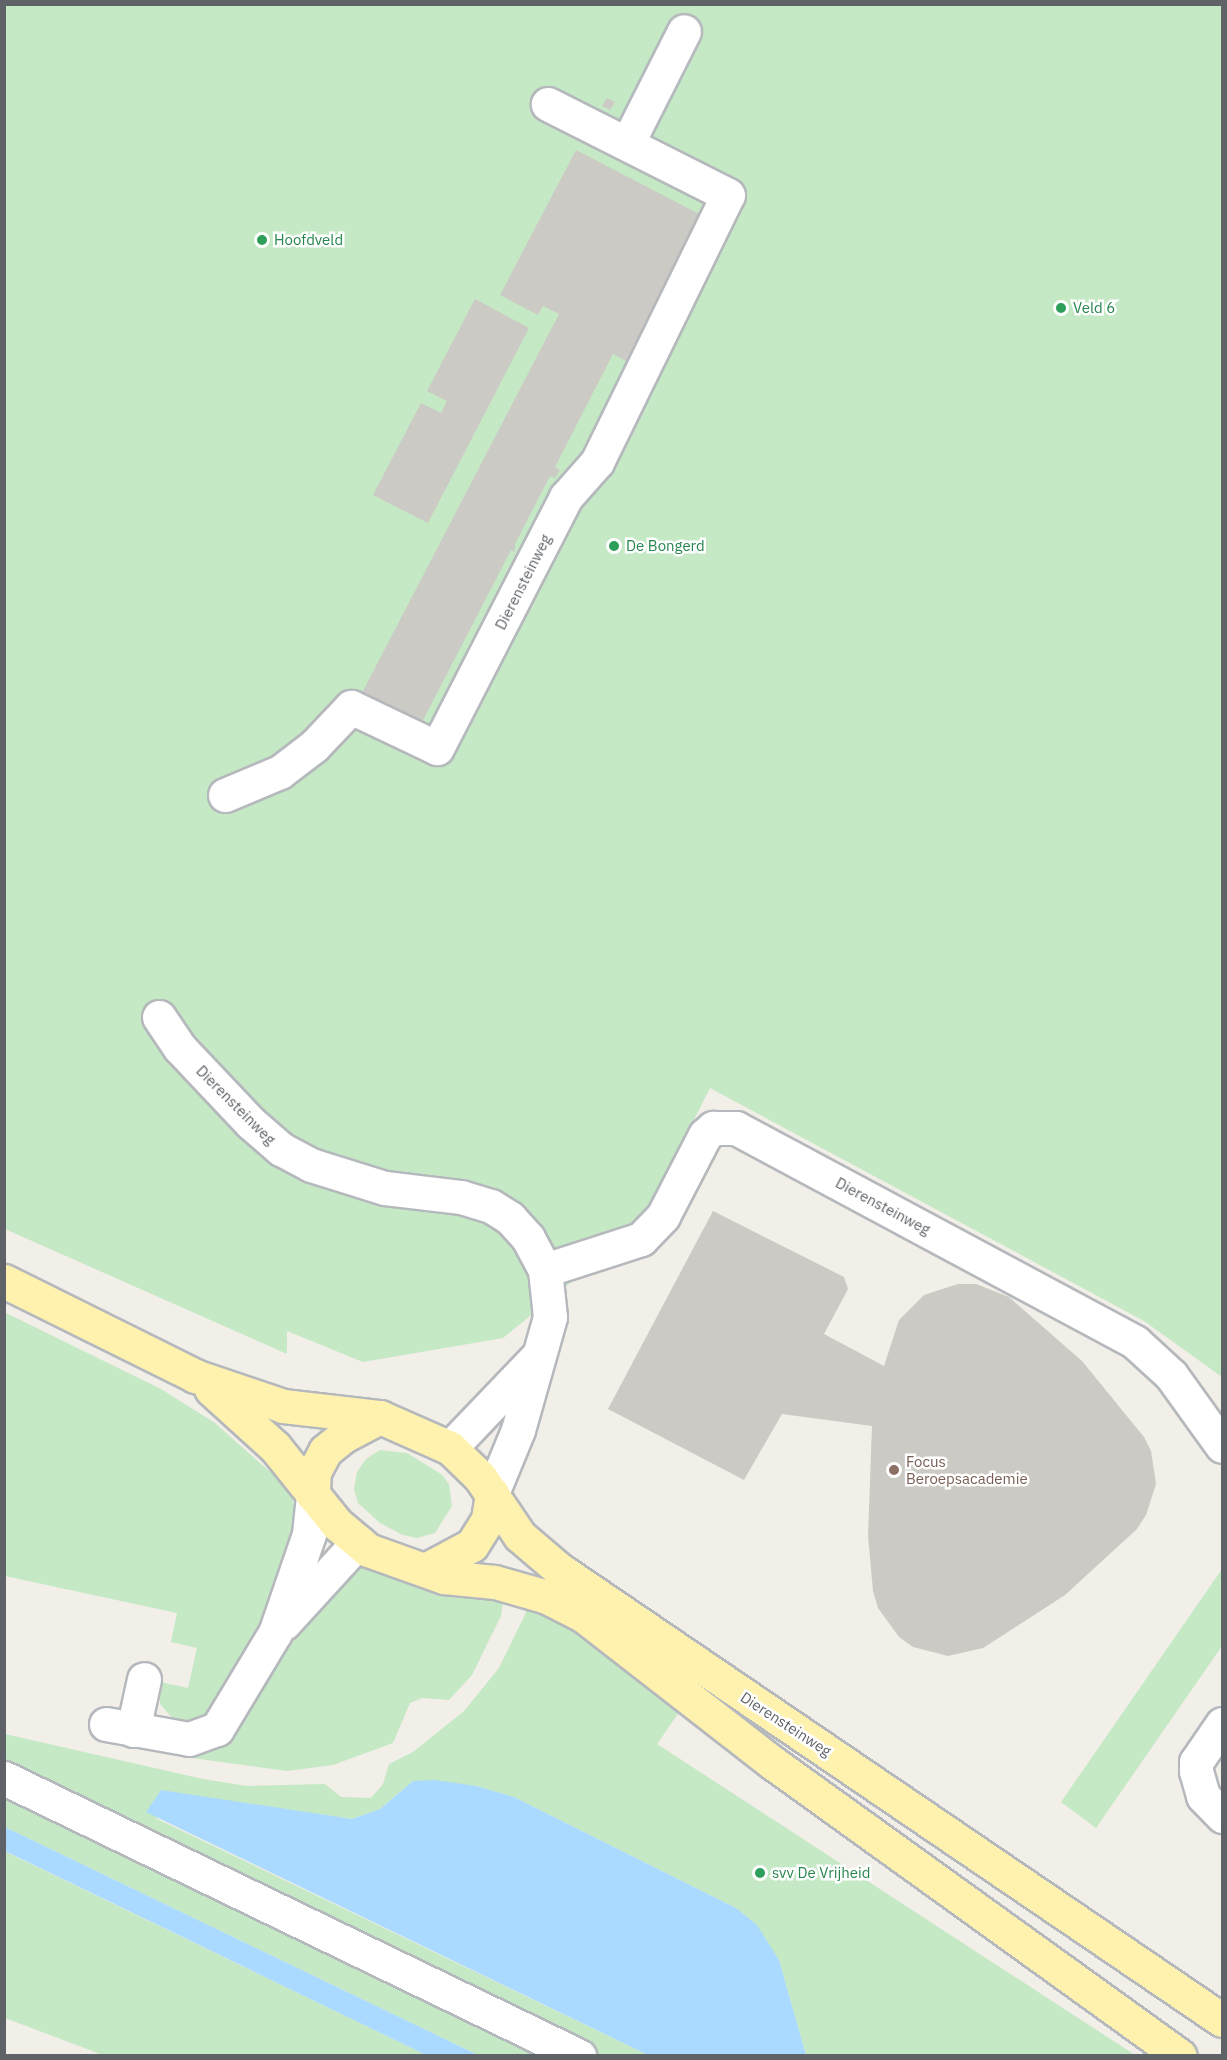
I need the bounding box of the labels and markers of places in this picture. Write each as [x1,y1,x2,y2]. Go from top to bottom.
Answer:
place label: Hoofdveld [274,231,343,249]
marker: Hoofdveld [255,233,269,247]
place label: Veld 6 [1073,299,1115,317]
marker: Veld 6 [1054,301,1068,315]
place label: De Bongerd [626,537,705,555]
marker: De Bongerd [607,539,621,553]
place label: Focus Beroepsacademie [906,1452,1028,1487]
marker: Focus Beroepsacademie [887,1463,901,1477]
place label: svv De Vrijheid [772,1864,870,1882]
marker: svv De Vrijheid [753,1866,767,1880]

